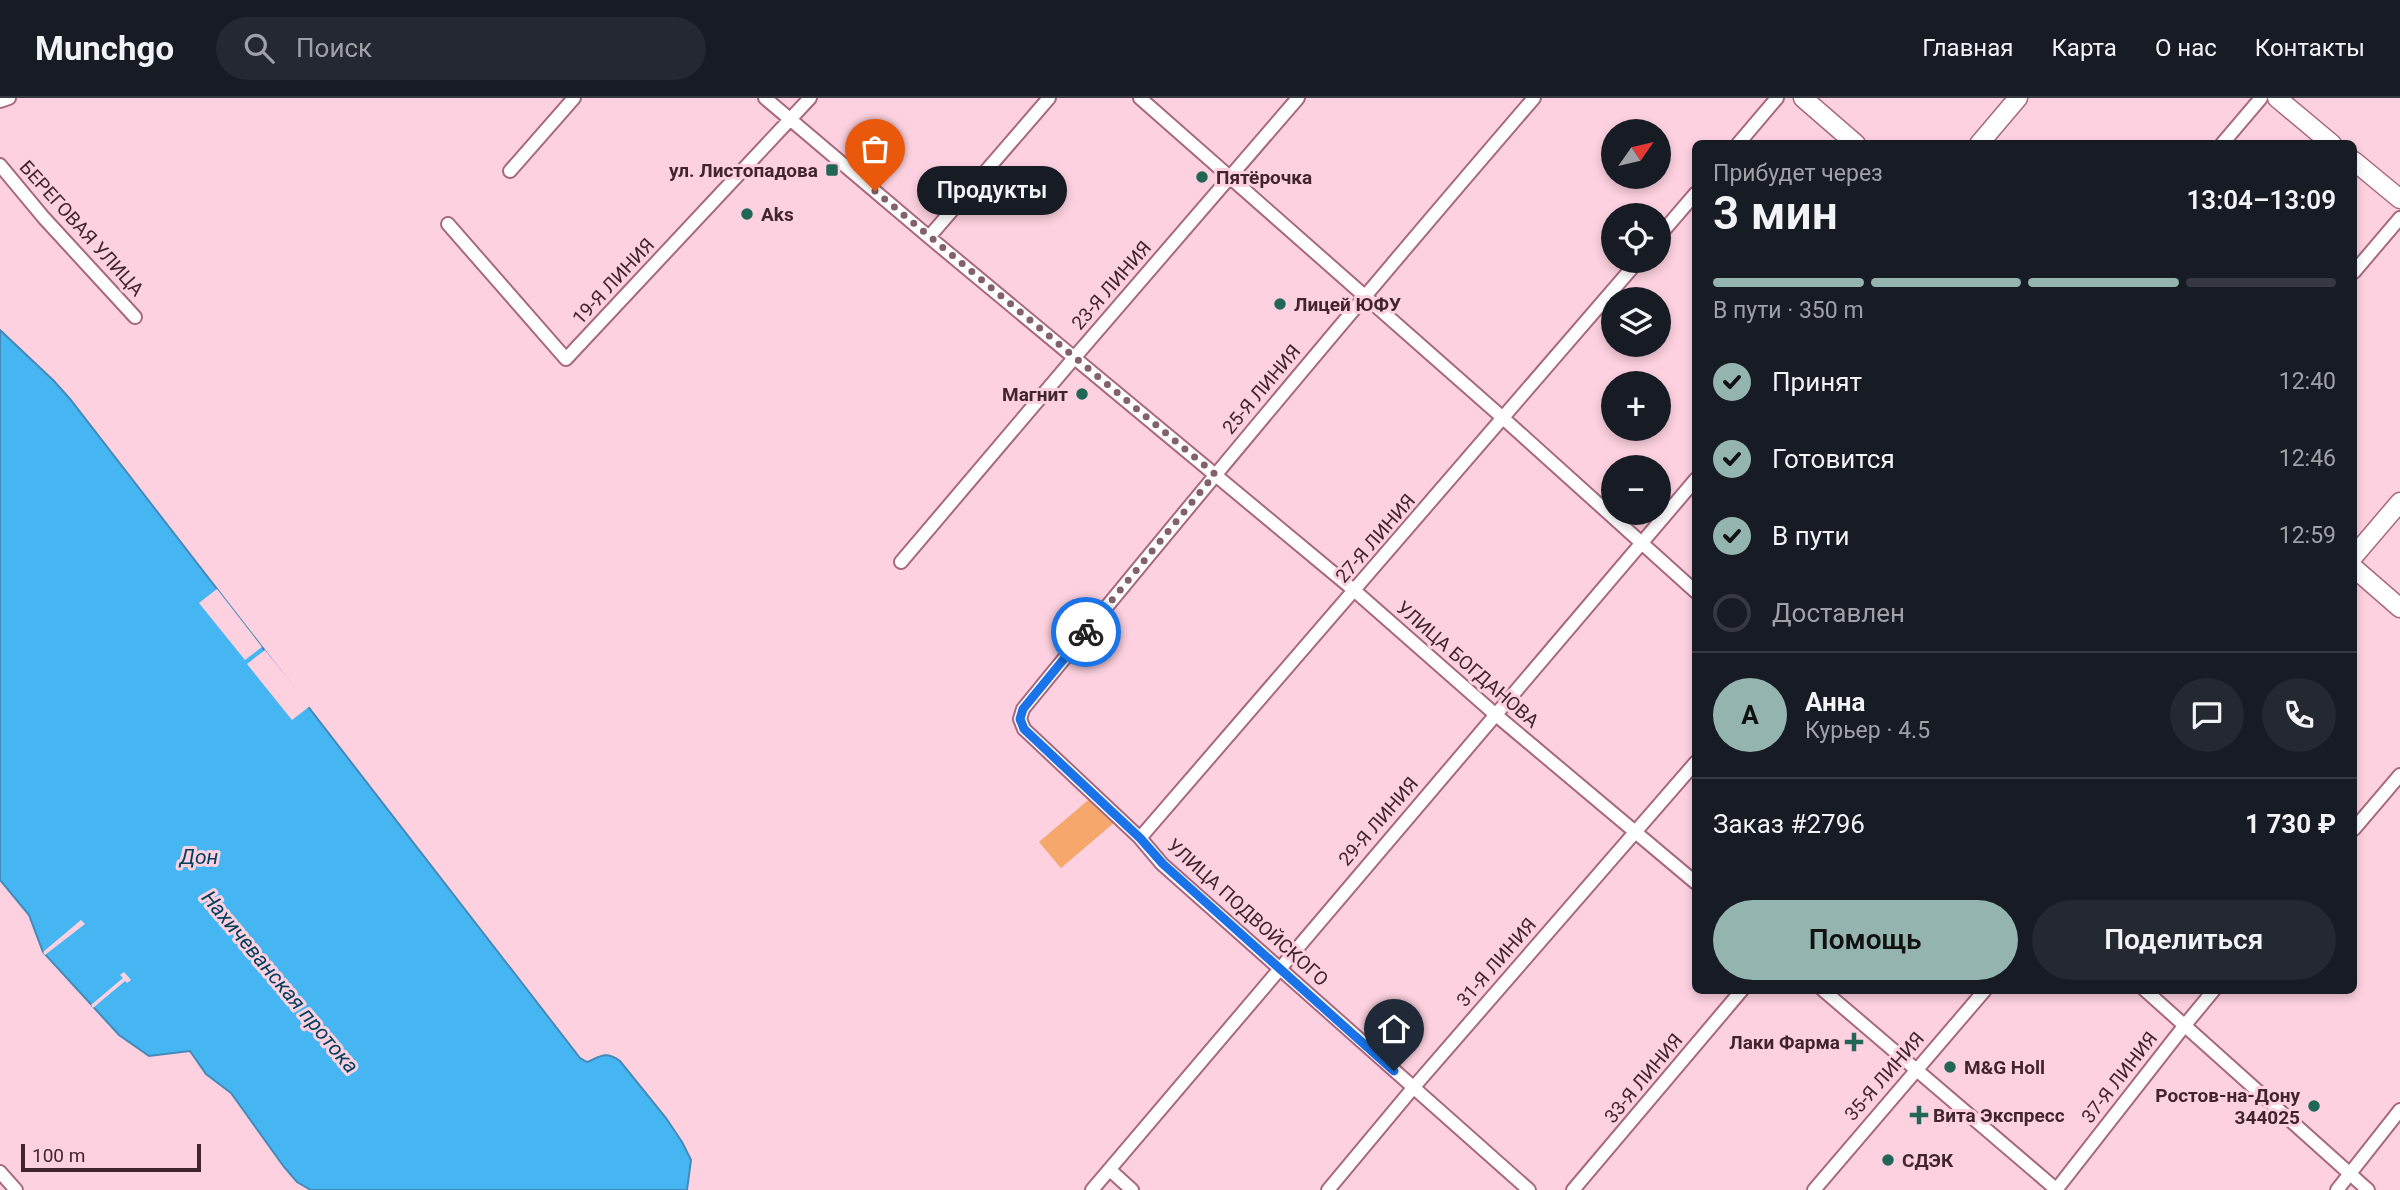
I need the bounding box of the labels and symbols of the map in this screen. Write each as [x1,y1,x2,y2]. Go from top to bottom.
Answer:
pin [845,119,905,191]
north arrow [1601,119,1671,189]
street label: БЕРЕГОВАЯ УЛИЦА [15,156,149,301]
place label: ул. Листопадова [669,159,818,182]
marker: ул. Листопадова [824,162,840,178]
callout: Продукты [917,166,1068,216]
place label: Пятёрочка [1216,166,1312,189]
marker: Пятёрочка [1194,169,1210,185]
place label: Aks [761,203,794,226]
marker: Aks [739,206,755,222]
street label: 19-Я ЛИНИЯ [568,233,659,329]
street label: 23-Я ЛИНИЯ [1067,236,1156,334]
place label: Лицей ЮФУ [1294,293,1401,316]
marker: Лицей ЮФУ [1272,296,1288,312]
street label: 25-Я ЛИНИЯ [1217,340,1305,439]
place label: Магнит [1002,383,1068,406]
marker: Магнит [1074,386,1090,402]
street label: 27-Я ЛИНИЯ [1331,489,1420,587]
street label: УЛИЦА БОГДАНОВА [1392,596,1544,733]
courier [1051,597,1121,667]
street label: 29-Я ЛИНИЯ [1334,772,1423,870]
street label: УЛИЦА ПОДВОЙСКОГО [1162,834,1333,991]
water label: Дон [178,845,219,869]
water label: Нахичеванская протока [197,886,363,1078]
street label: 31-Я ЛИНИЯ [1452,913,1541,1011]
pin [1364,999,1424,1071]
street label: 35-Я ЛИНИЯ [1840,1027,1929,1125]
street label: 37-Я ЛИНИЯ [2077,1027,2162,1128]
street label: 33-Я ЛИНИЯ [1599,1029,1687,1128]
place label: Лаки Фарма [1729,1031,1840,1054]
marker: Лаки Фарма [1846,1034,1862,1050]
place label: M&G Holl [1964,1056,2045,1079]
marker: M&G Holl [1942,1059,1958,1075]
place label: Ростов-на-Дону 344025 [2155,1084,2300,1129]
marker: Ростов-на-Дону 344025 [2306,1098,2322,1114]
place label: Вита Экспресс [1933,1104,2065,1127]
marker: Вита Экспресс [1911,1107,1927,1123]
scale bar [21,1141,201,1173]
place label: СДЭК [1902,1149,1954,1172]
marker: СДЭК [1880,1152,1896,1168]

